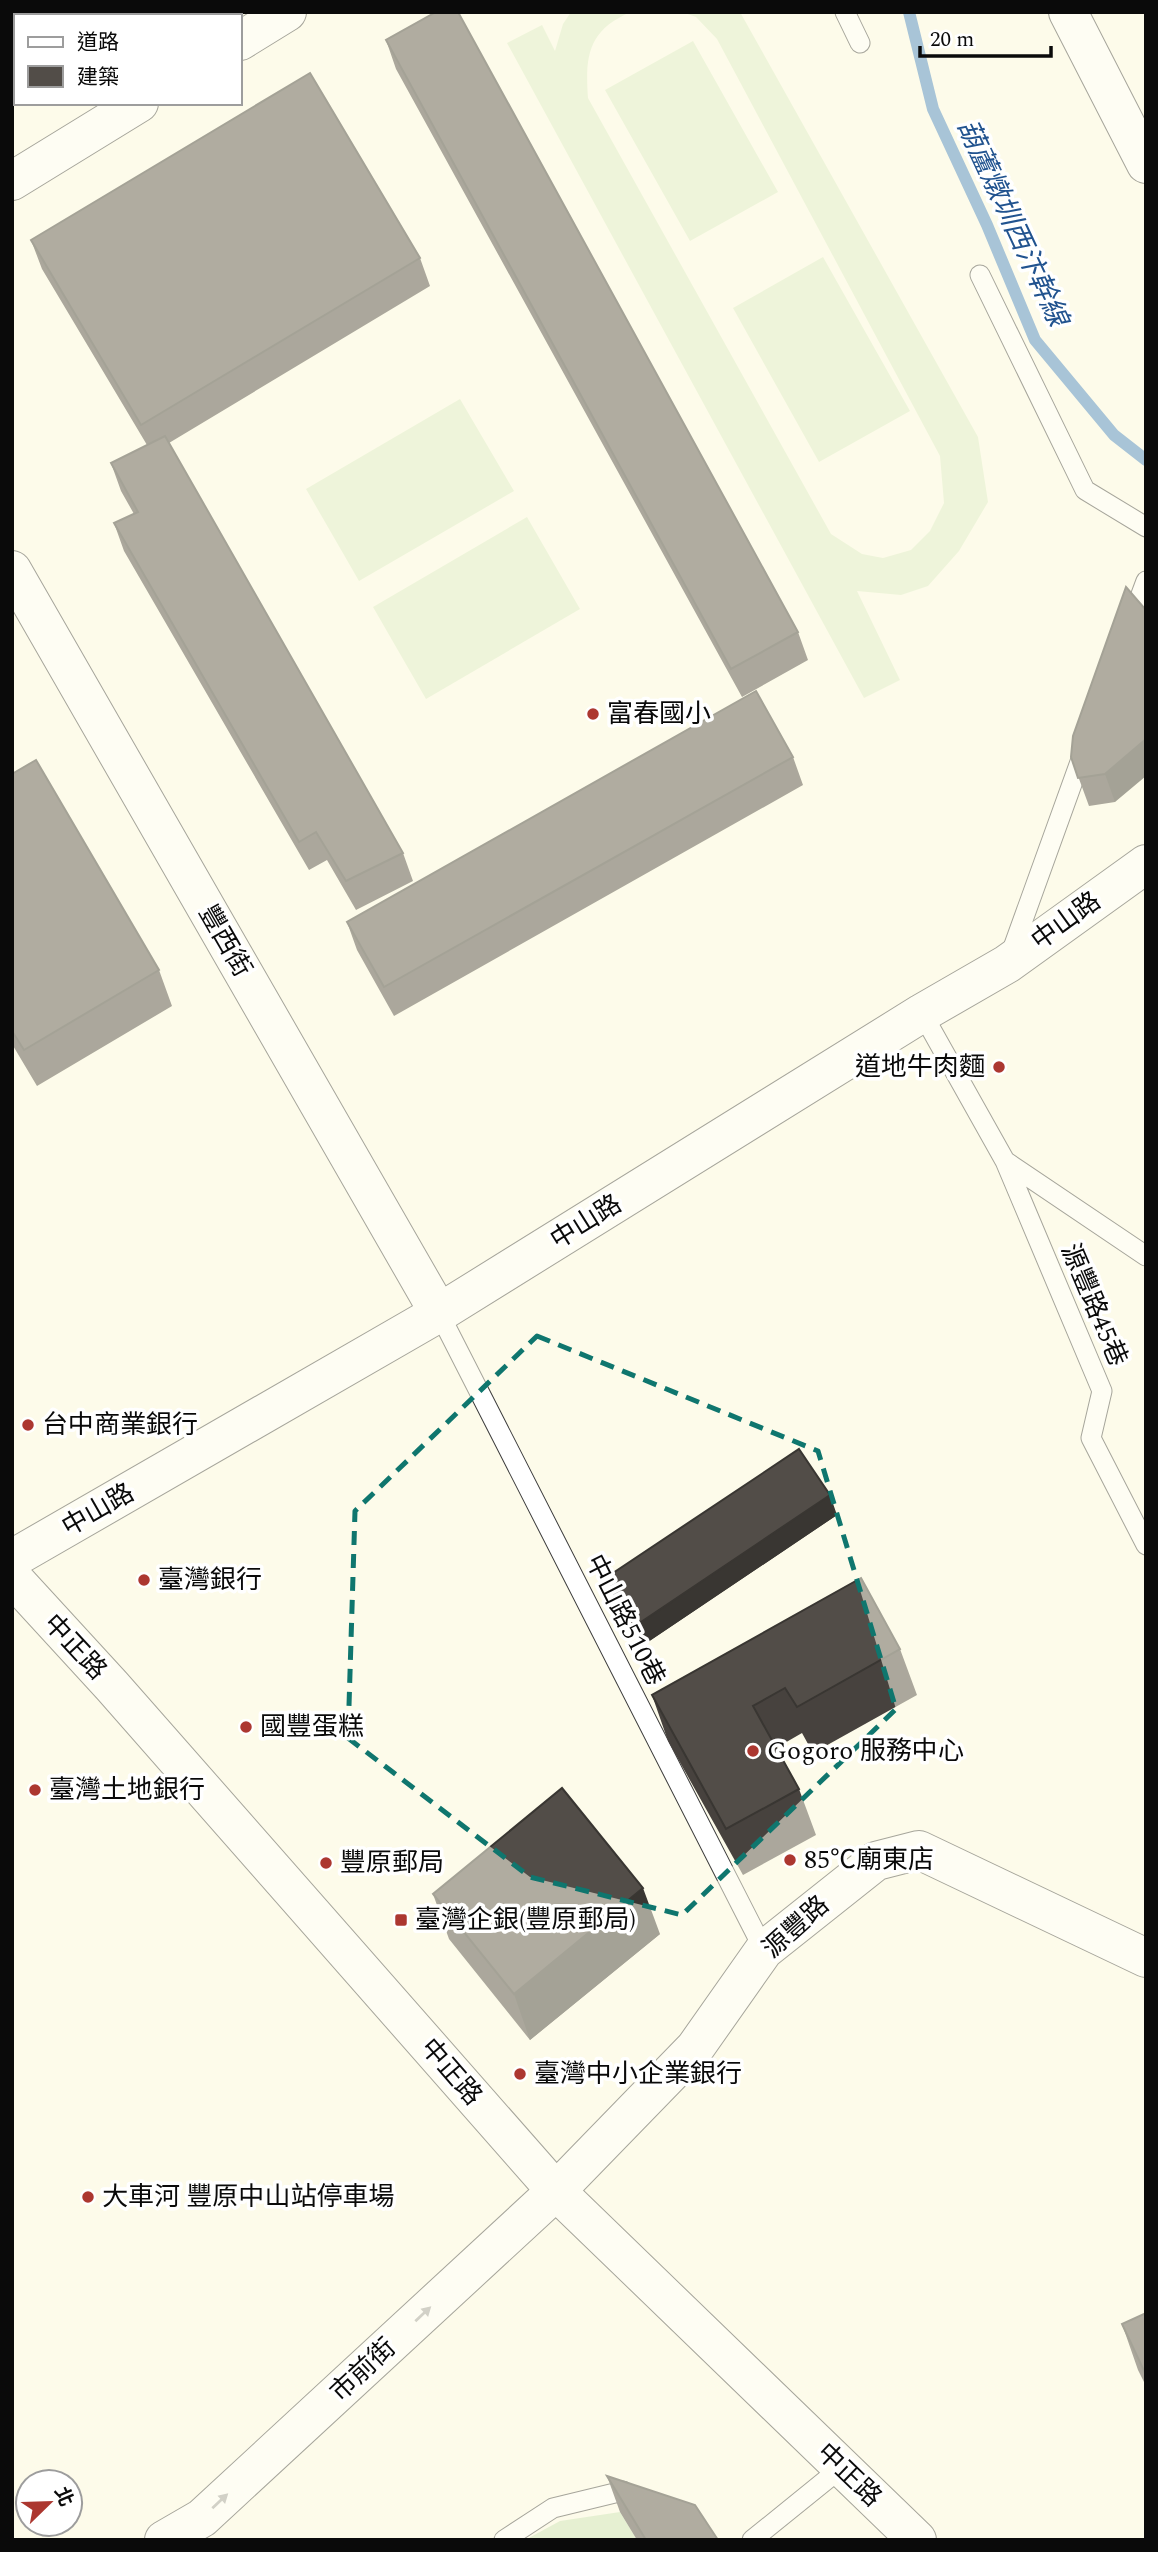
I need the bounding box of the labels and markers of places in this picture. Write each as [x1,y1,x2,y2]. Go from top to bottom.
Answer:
place label: 富春國小 [607,694,711,734]
marker: 富春國小 [585,706,601,722]
place label: 道地牛肉麵 [855,1047,985,1087]
marker: 道地牛肉麵 [991,1059,1007,1075]
place label: 台中商業銀行 [42,1405,198,1445]
marker: 台中商業銀行 [20,1417,36,1433]
place label: 臺灣銀行 [158,1560,262,1600]
marker: 臺灣銀行 [136,1572,152,1588]
place label: 國豐蛋糕 [260,1707,364,1747]
marker: 國豐蛋糕 [238,1719,254,1735]
place label: Gogoro 服務中心 [767,1731,964,1771]
marker: Gogoro 服務中心 [745,1743,761,1759]
place label: 臺灣土地銀行 [49,1770,205,1810]
marker: 臺灣土地銀行 [27,1782,43,1798]
place label: 85℃廟東店 [804,1840,934,1880]
place label: 豐原郵局 [340,1843,444,1883]
marker: 85℃廟東店 [782,1852,798,1868]
marker: 豐原郵局 [318,1855,334,1871]
place label: 臺灣企銀(豐原郵局) [415,1900,636,1940]
marker: 臺灣企銀(豐原郵局) [393,1912,409,1928]
place label: 臺灣中小企業銀行 [534,2054,742,2094]
marker: 臺灣中小企業銀行 [512,2066,528,2082]
place label: 大車河 豐原中山站停車場 [102,2177,395,2217]
marker: 大車河 豐原中山站停車場 [80,2189,96,2205]

